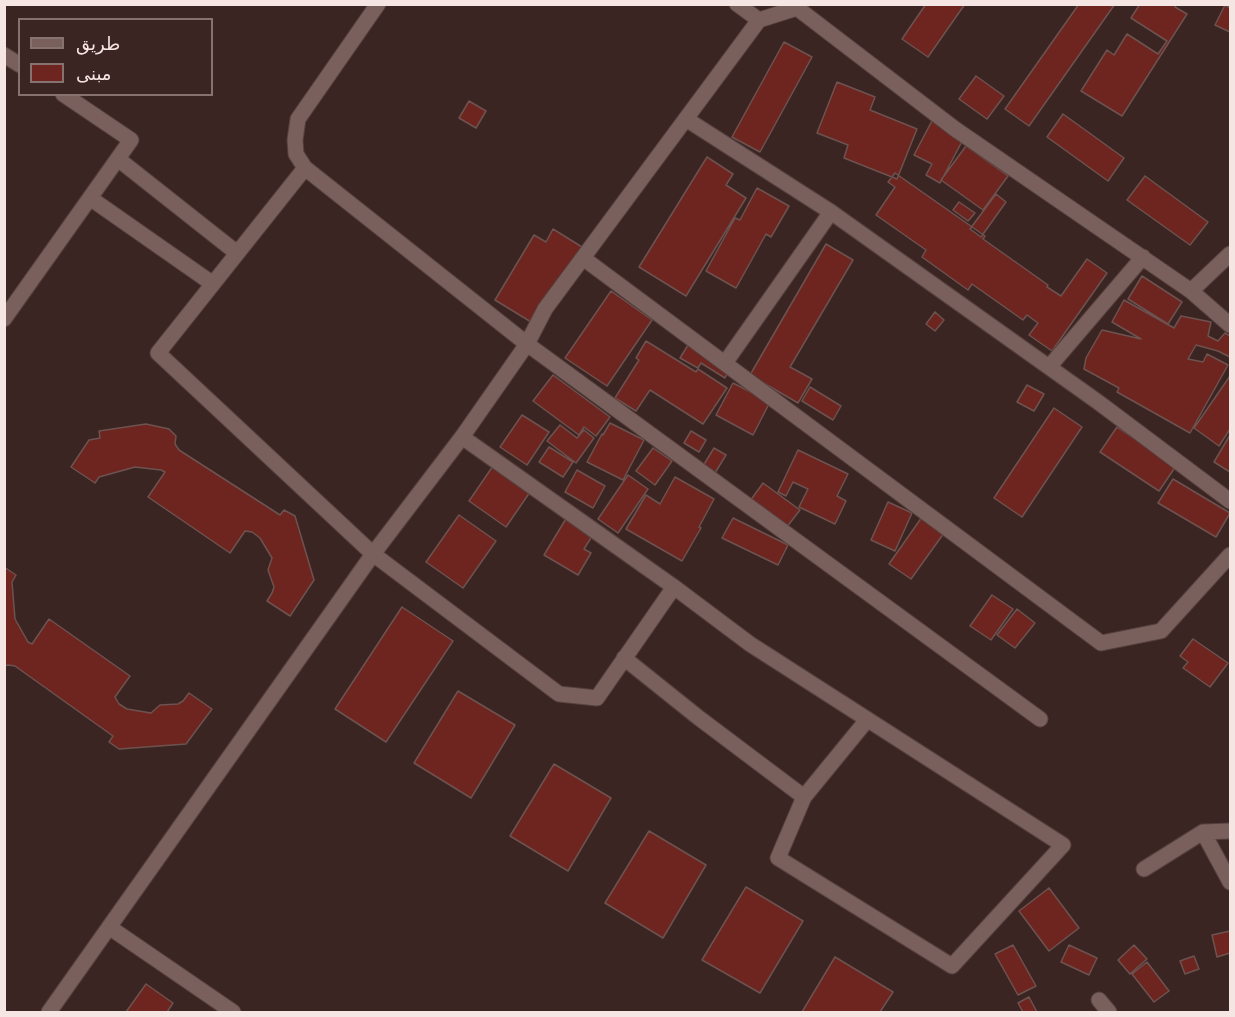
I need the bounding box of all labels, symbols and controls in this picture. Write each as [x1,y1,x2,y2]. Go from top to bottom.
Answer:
legend [18,18,213,96]
text: طريق [76,33,120,54]
text: مبنى [76,63,112,84]

